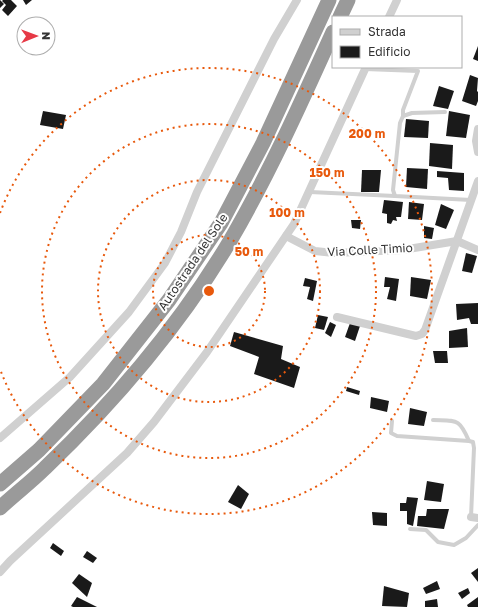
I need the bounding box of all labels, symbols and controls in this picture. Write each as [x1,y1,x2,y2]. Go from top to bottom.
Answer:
north arrow [16,16,56,56]
legend [332,16,462,68]
text: Strada [368,24,406,39]
text: N [40,32,53,40]
text: Edificio [368,44,410,59]
text: 200 m [349,126,385,141]
text: 150 m [310,165,344,180]
text: 100 m [269,205,305,220]
street label: Autostrada del Sole [155,210,231,313]
street label: Via Colle Timio [327,240,413,259]
text: 50 m [235,244,263,259]
centre of rings [202,284,216,298]

